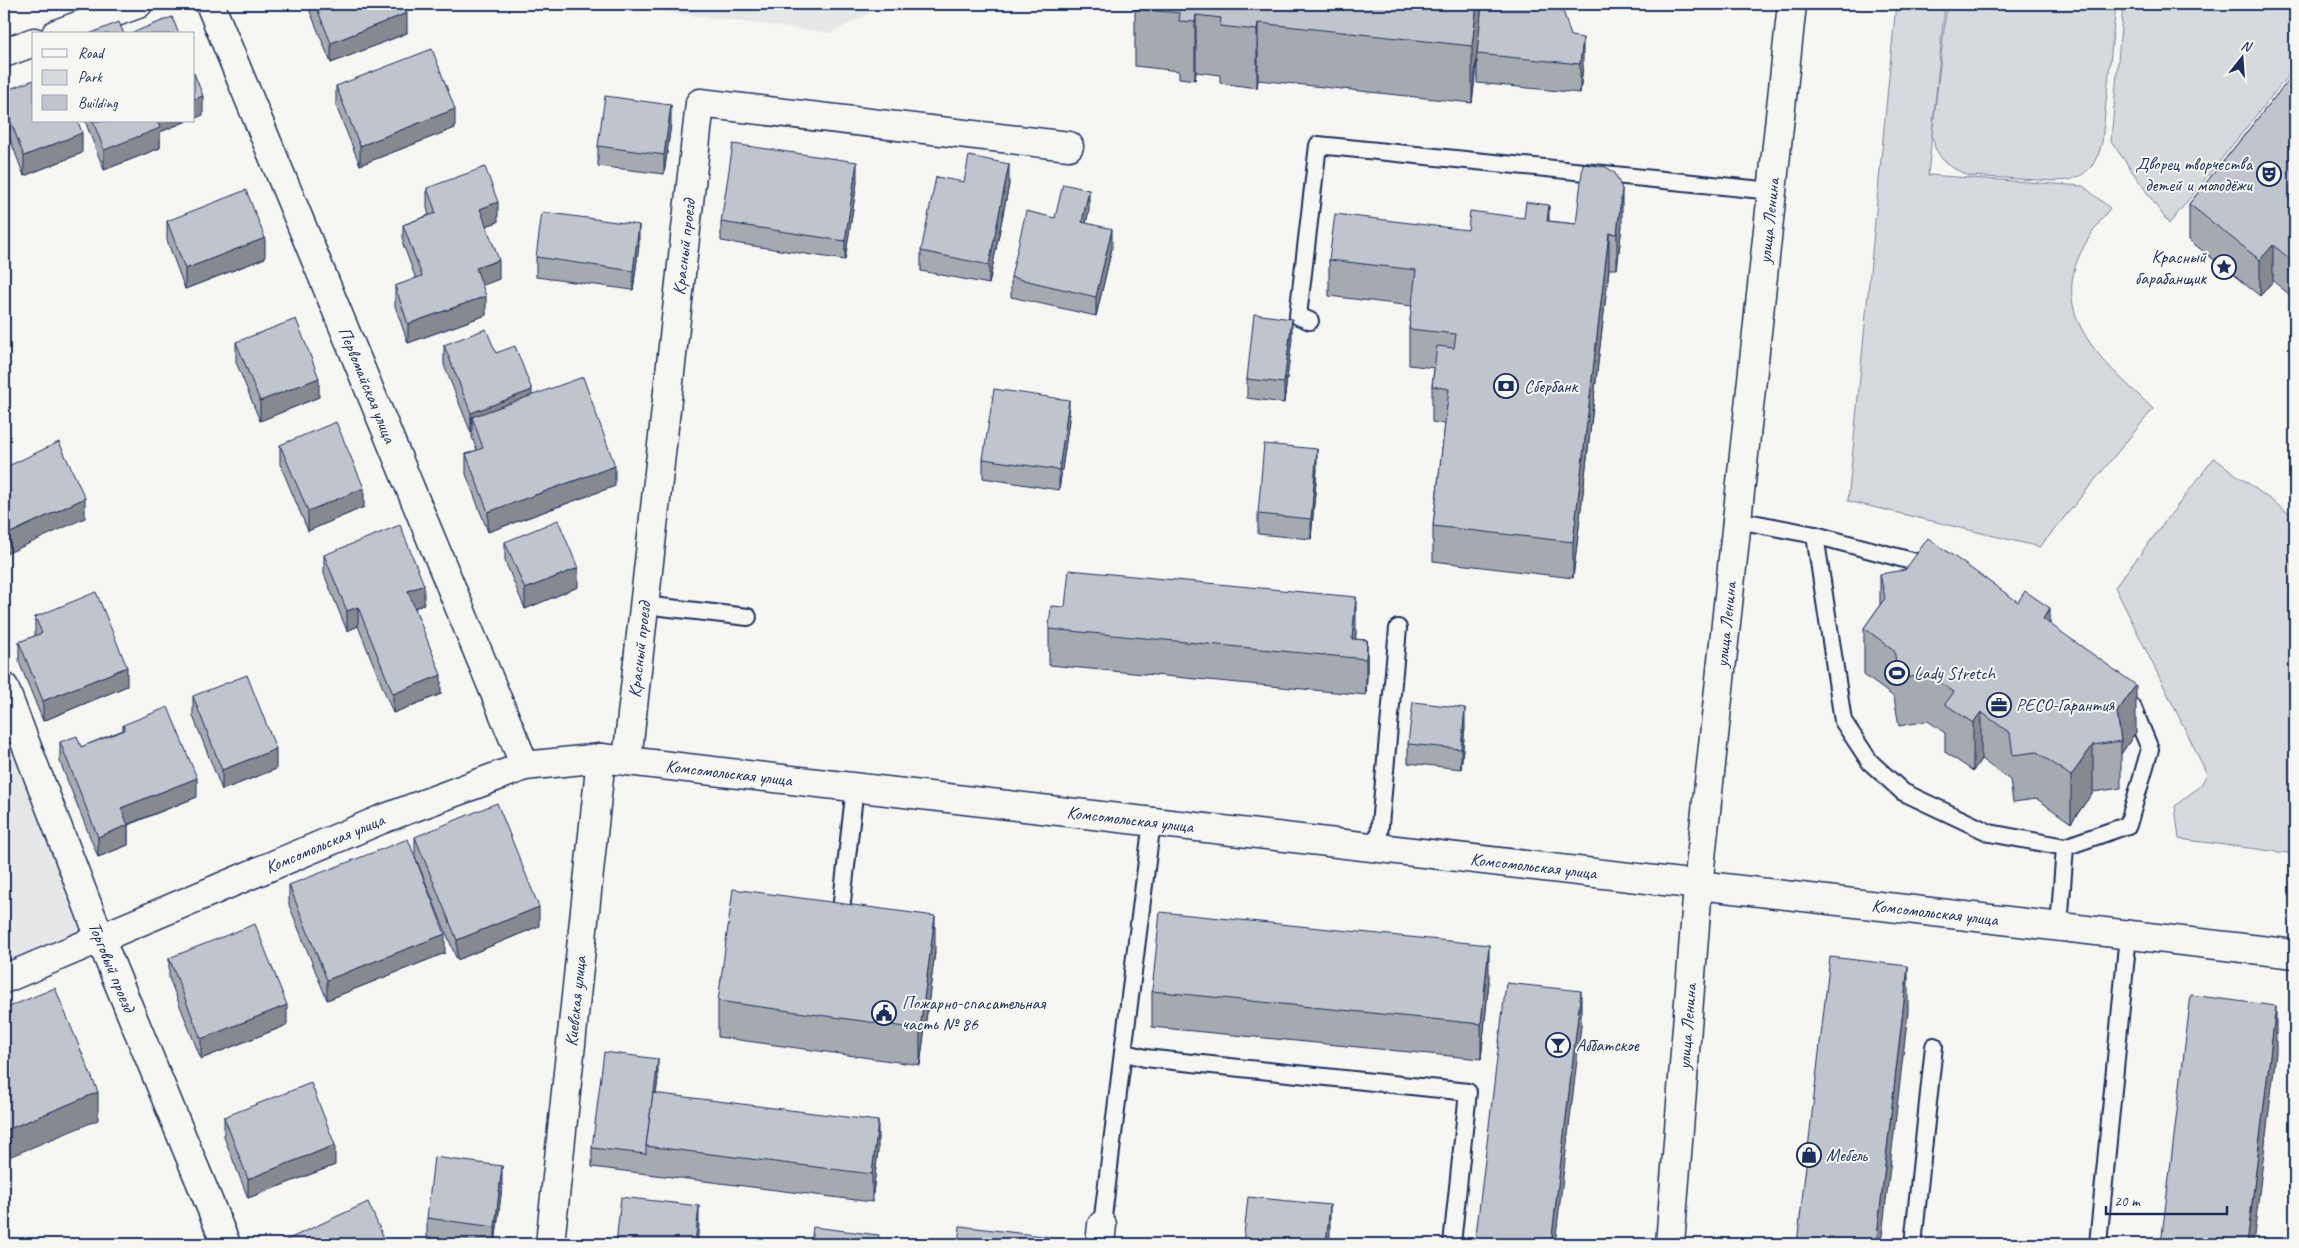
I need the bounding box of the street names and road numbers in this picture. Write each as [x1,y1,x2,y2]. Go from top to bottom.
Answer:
street label: улица Ленина [1753,176,1785,266]
street label: Красный проезд [668,196,700,296]
street label: Первомайская улица [334,323,402,448]
street label: улица Ленина [1710,579,1742,669]
street label: Красный проезд [623,599,656,699]
street label: Комсомольская улица [664,755,795,791]
street label: Комсомольская улица [1066,801,1196,838]
street label: Комсомольская улица [262,808,389,878]
street label: Комсомольская улица [1469,848,1599,884]
street label: Комсомольская улица [1870,894,2001,931]
street label: Торговый проезд [84,919,141,1017]
street label: Киевская улица [560,954,591,1048]
street label: улица Ленина [1673,982,1701,1071]

